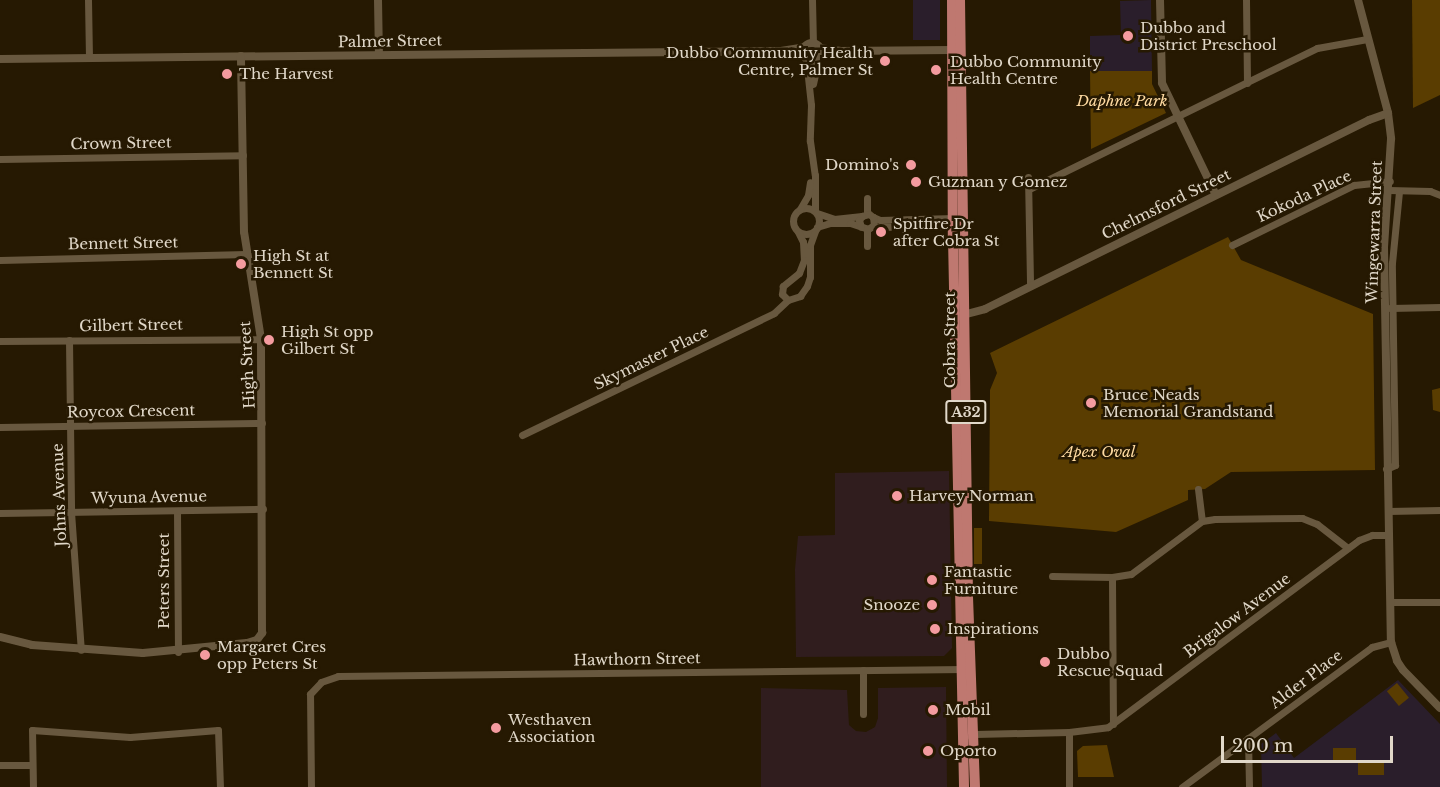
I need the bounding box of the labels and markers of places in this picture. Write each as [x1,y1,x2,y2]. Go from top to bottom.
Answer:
place label: Dubbo and District Preschool [1140,18,1277,53]
marker: Dubbo and District Preschool [1121,29,1135,43]
place label: Dubbo Community Health Centre, Palmer St [666,43,873,78]
place label: Dubbo Community Health Centre [950,52,1102,87]
marker: Dubbo Community Health Centre, Palmer St [878,54,892,68]
marker: Dubbo Community Health Centre [927,61,945,79]
place label: The Harvest [239,65,333,83]
marker: The Harvest [220,67,234,81]
place label: Domino's [825,156,899,174]
marker: Domino's [904,158,918,172]
place label: Guzman y Gomez [928,173,1068,191]
marker: Guzman y Gomez [909,175,923,189]
place label: Spitfire Dr after Cobra St [893,214,1000,249]
marker: Spitfire Dr after Cobra St [874,225,888,239]
place label: High St at Bennett St [253,246,333,281]
marker: High St at Bennett St [234,257,248,271]
place label: High St opp Gilbert St [281,322,373,357]
marker: High St opp Gilbert St [262,333,276,347]
place label: Bruce Neads Memorial Grandstand [1103,385,1273,420]
marker: Bruce Neads Memorial Grandstand [1084,396,1098,410]
place label: Harvey Norman [909,487,1034,505]
marker: Harvey Norman [890,489,904,503]
place label: Fantastic Furniture [944,562,1018,597]
marker: Fantastic Furniture [925,573,939,587]
place label: Snooze [864,596,920,614]
marker: Snooze [925,598,939,612]
place label: Inspirations [947,620,1039,638]
marker: Inspirations [928,622,942,636]
place label: Margaret Cres opp Peters St [217,637,326,672]
place label: Dubbo Rescue Squad [1057,644,1163,679]
marker: Margaret Cres opp Peters St [198,648,212,662]
marker: Dubbo Rescue Squad [1038,655,1052,669]
place label: Mobil [945,701,991,719]
marker: Mobil [926,703,940,717]
place label: Westhaven Association [508,710,595,745]
marker: Westhaven Association [489,721,503,735]
place label: Oporto [940,742,997,760]
marker: Oporto [921,744,935,758]

